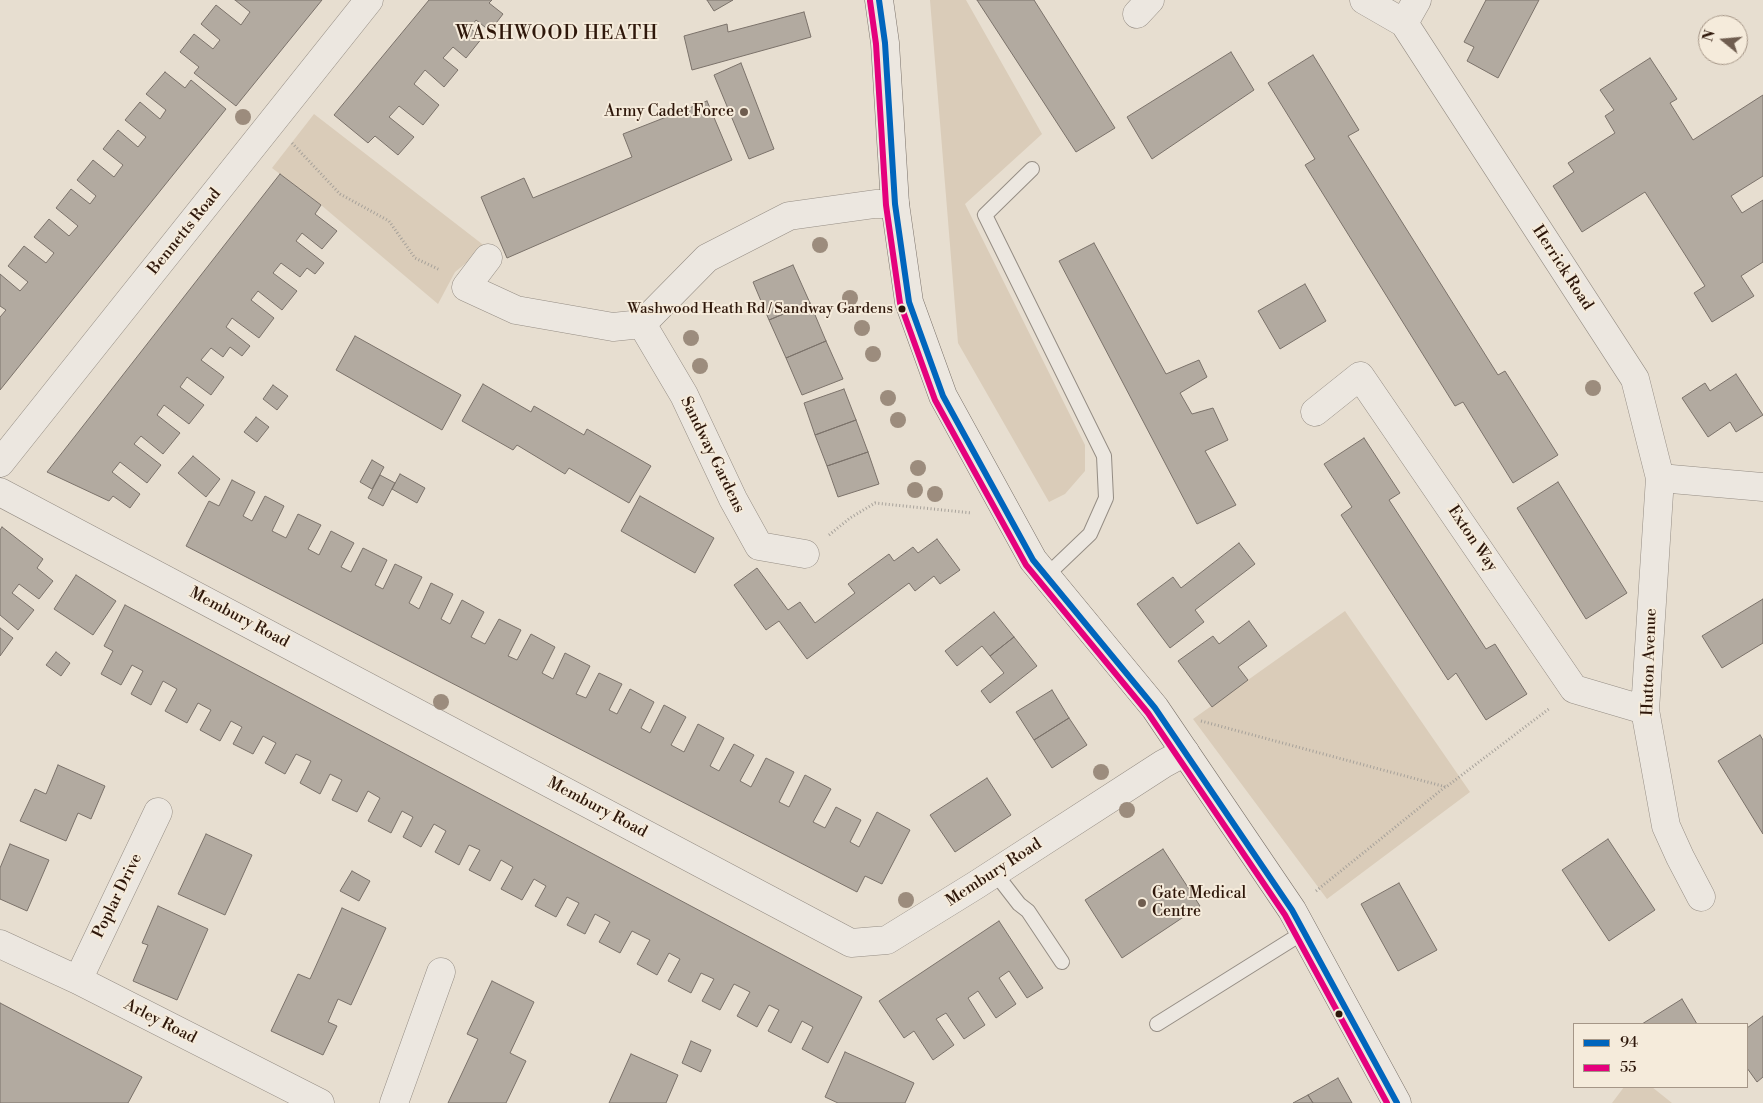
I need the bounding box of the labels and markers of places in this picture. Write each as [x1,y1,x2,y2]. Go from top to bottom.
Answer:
place label: Army Cadet Force [604,102,734,122]
marker: Army Cadet Force [738,106,750,118]
place label: Washwood Heath Rd / Sandway Gardens [627,300,893,318]
marker: Washwood Heath Rd / Sandway Gardens [897,304,907,314]
place label: Gate Medical Centre [1152,884,1246,922]
marker: Gate Medical Centre [1136,897,1148,909]
unlabelled marker [1334,1009,1344,1019]

